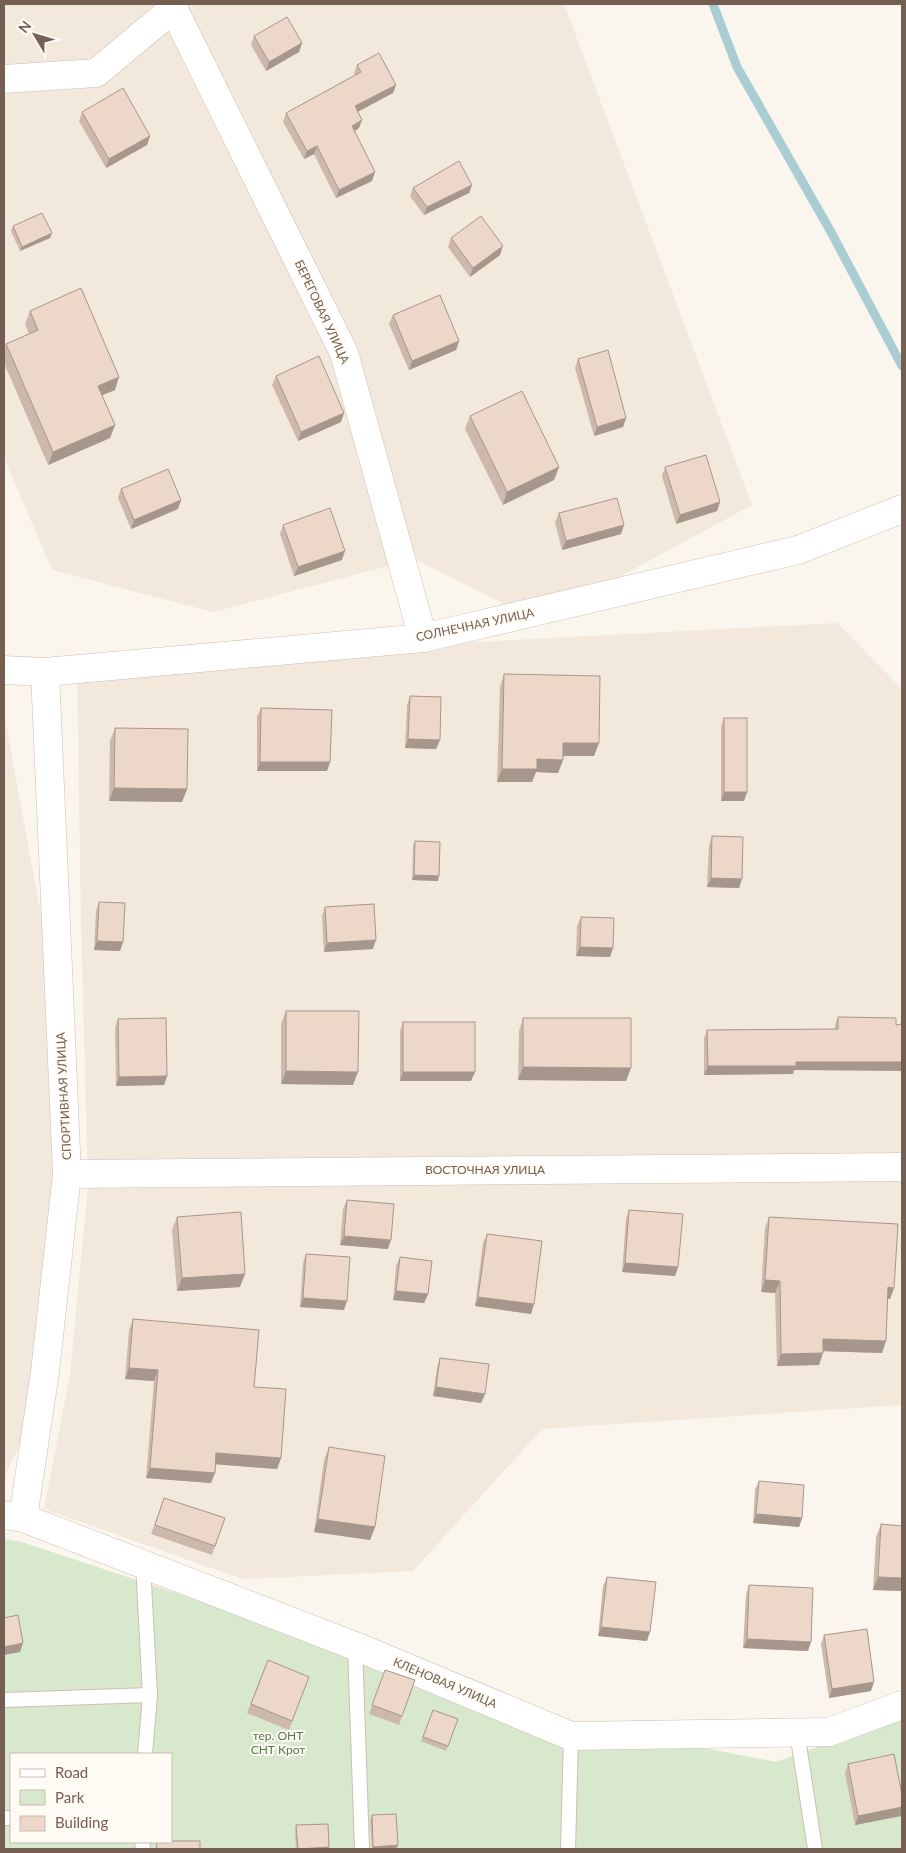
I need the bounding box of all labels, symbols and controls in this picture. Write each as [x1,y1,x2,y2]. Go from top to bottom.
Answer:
north arrow [10,10,60,60]
text: N [14,17,34,36]
street label: БЕРЕГОВАЯ УЛИЦА [292,257,354,367]
street label: СОЛНЕЧНАЯ УЛИЦА [414,604,536,644]
street label: СПОРТИВНАЯ УЛИЦА [53,1031,74,1160]
street label: ВОСТОЧНАЯ УЛИЦА [425,1162,546,1177]
street label: КЛЕНОВАЯ УЛИЦА [391,1654,500,1712]
park label: тер. ОНТ СНТ Крот [251,1728,305,1757]
legend [10,1753,172,1843]
text: Road [55,1763,88,1781]
text: Park [55,1788,85,1806]
text: Building [55,1813,108,1831]

